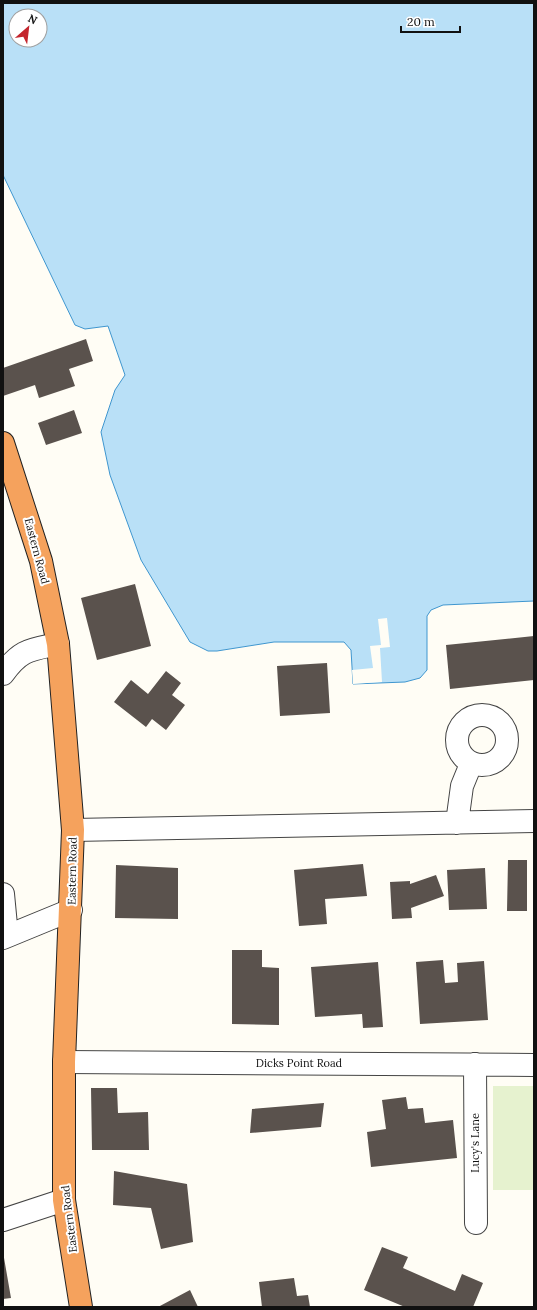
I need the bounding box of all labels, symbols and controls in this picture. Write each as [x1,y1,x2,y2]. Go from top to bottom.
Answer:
north arrow [8,8,48,48]
scale bar [401,8,460,34]
text: N [26,11,40,28]
text: 20 m [407,14,435,29]
street label: Eastern Road [21,516,53,586]
street label: Eastern Road [64,837,80,905]
street label: Dicks Point Road [256,1056,343,1070]
street label: Lucy's Lane [468,1113,482,1173]
street label: Eastern Road [58,1184,80,1253]

